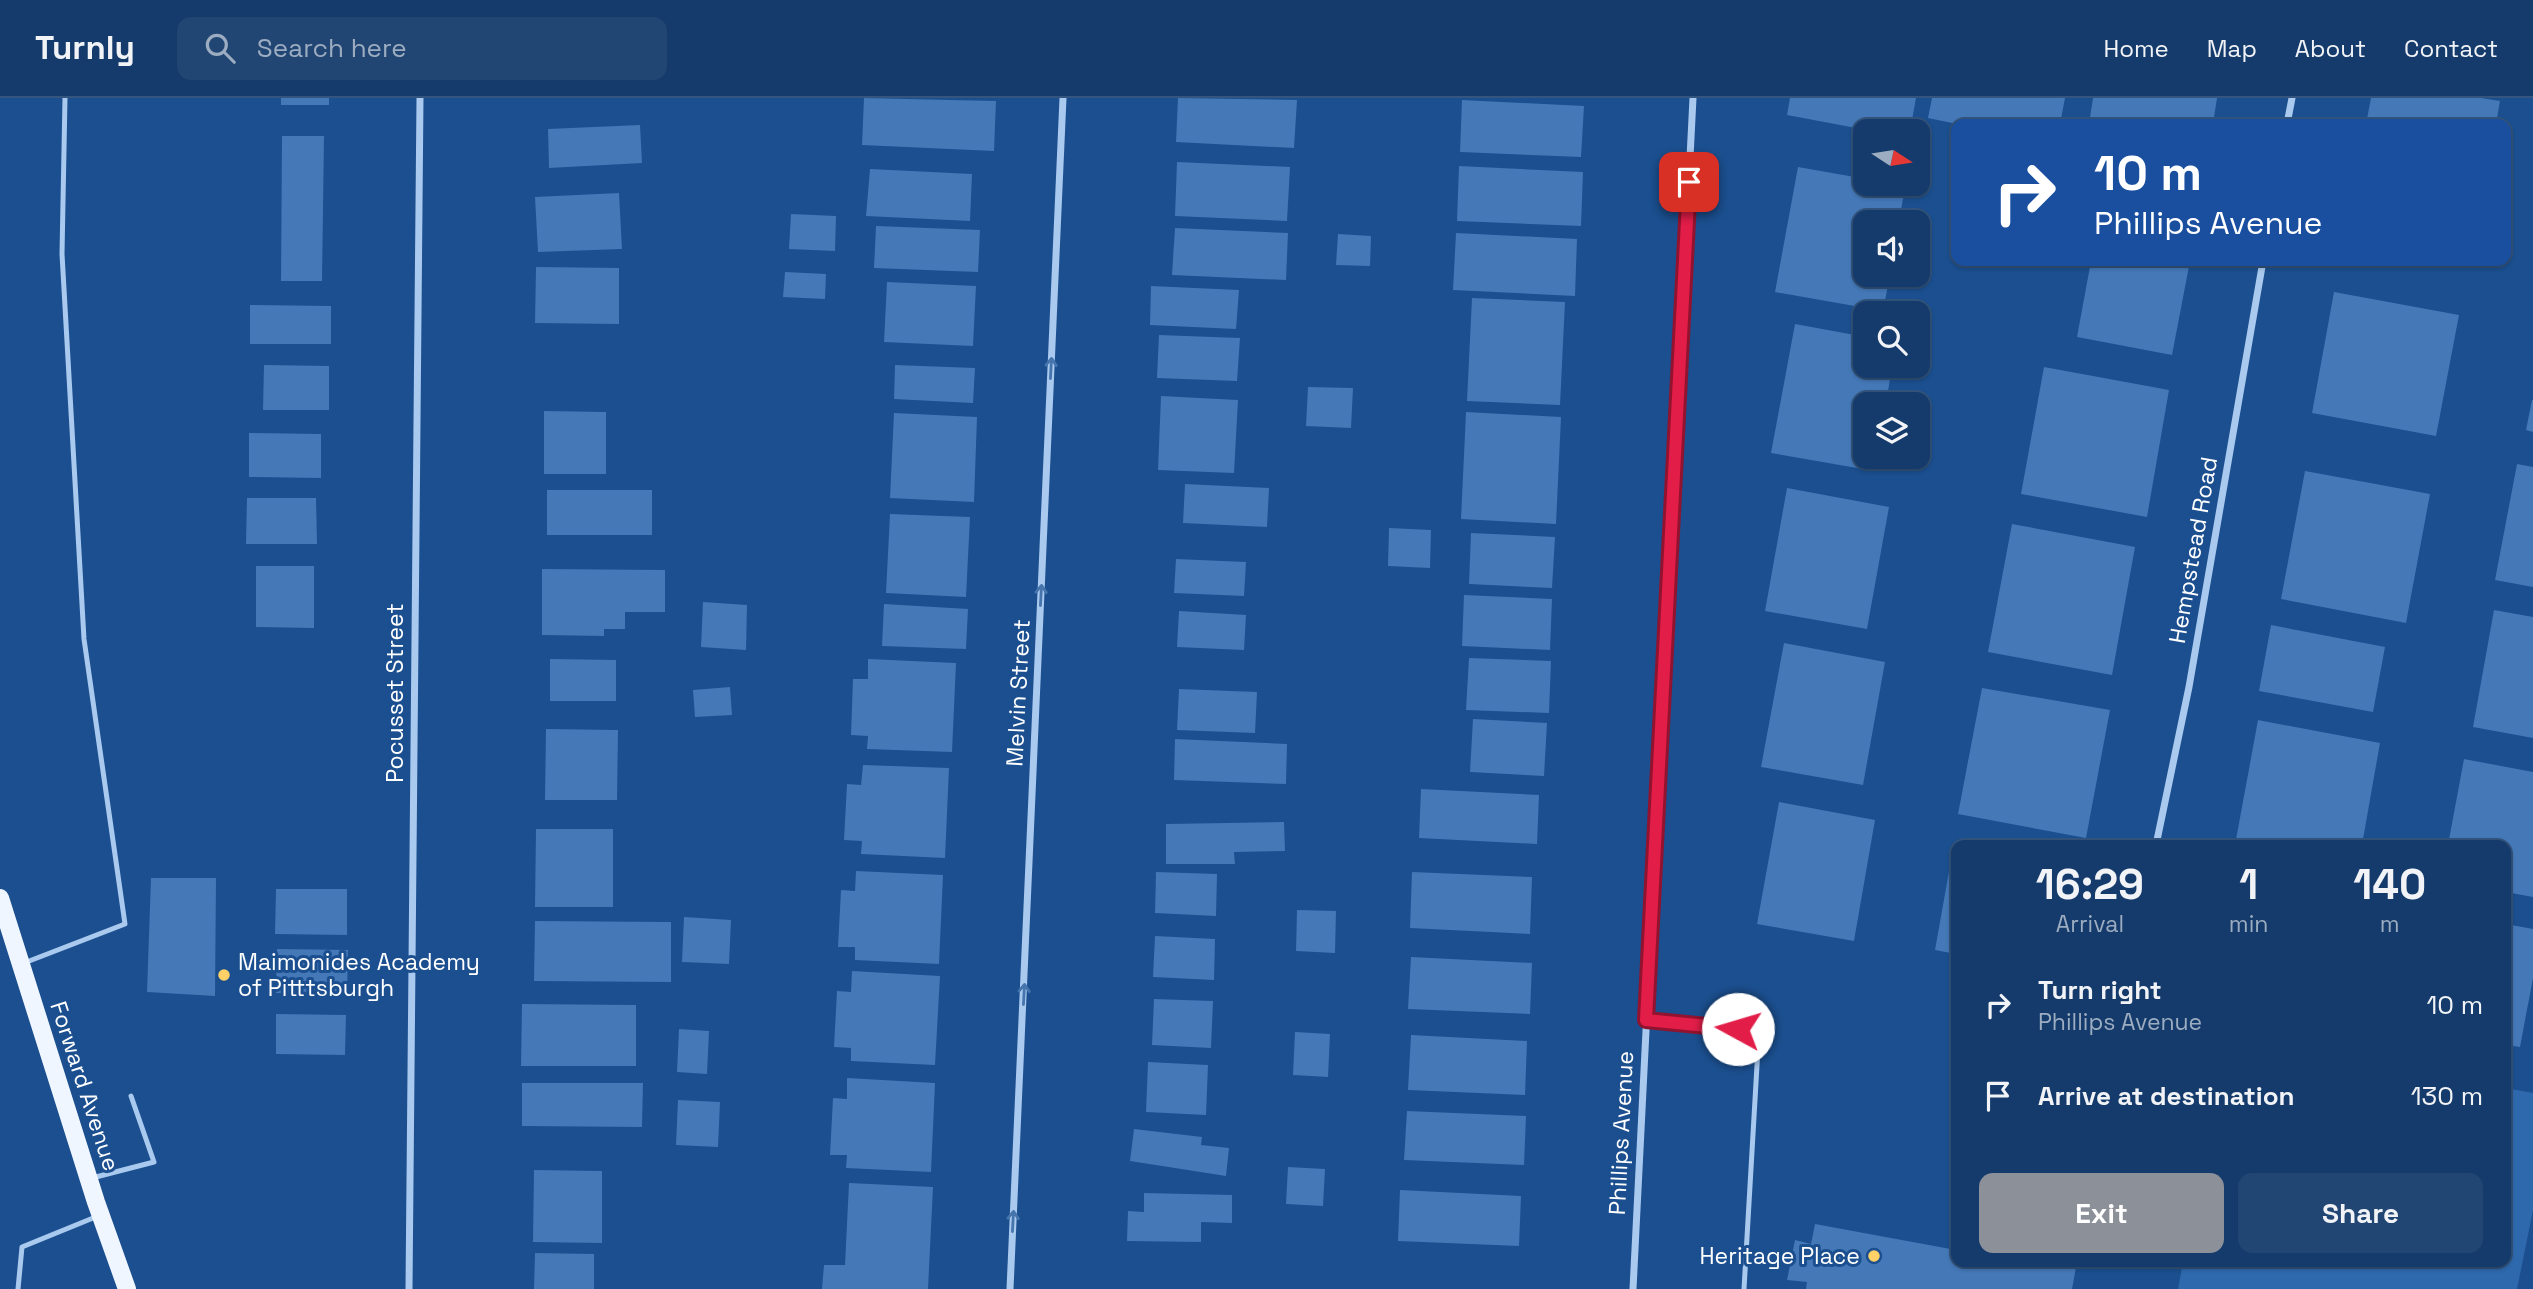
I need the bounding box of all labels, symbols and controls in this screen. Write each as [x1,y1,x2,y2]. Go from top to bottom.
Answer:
search box [177,17,667,80]
text: Turnly [35,27,135,69]
icon: search [201,29,239,67]
text: Search here [257,31,407,65]
text: Home [2103,33,2169,64]
text: Map [2207,33,2257,64]
text: About [2295,33,2366,64]
text: Contact [2404,33,2498,64]
north arrow [1853,119,1930,196]
map controls [1853,119,1930,469]
text: 10 m [2094,142,2202,204]
icon: right [1979,147,2070,238]
pin [1659,152,1719,212]
icon: arrive [1670,163,1708,201]
text: Phillips Avenue [2094,203,2323,243]
button: sound [1853,210,1930,287]
button: search [1853,301,1930,378]
one-way arrow [1045,356,1058,379]
button: layers [1853,392,1930,469]
street label: Hempstead Road [2162,454,2224,646]
one-way arrow [1035,584,1048,607]
street label: Pocusset Street [380,603,410,783]
street label: Melvin Street [999,619,1037,767]
text: 16:29 [2036,858,2144,911]
text: 1 [2239,858,2258,911]
text: 140 [2353,858,2426,911]
text: Arrival [2056,909,2124,939]
text: min [2229,909,2268,939]
text: m [2380,909,2400,939]
place label: Maimonides Academy of Pitttsburgh [238,947,480,1003]
marker: Maimonides Academy of Pitttsburgh [216,967,232,983]
text: Turn right [2038,973,2162,1007]
one-way arrow [1017,982,1030,1005]
icon: right [1979,986,2017,1024]
text: 10 m [2426,988,2483,1022]
position arrow [1701,992,1775,1066]
street label: Forward Avenue [43,997,127,1175]
text: Phillips Avenue [2038,1007,2202,1037]
street label: Phillips Avenue [1602,1050,1640,1216]
icon: arrive [1979,1077,2017,1115]
text: Arrive at destination [2038,1079,2295,1113]
text: 130 m [2411,1079,2483,1113]
button: Exit [1979,1173,2224,1253]
button: Share [2238,1173,2483,1253]
one-way arrow [1007,1210,1020,1233]
place label: Heritage Place [1700,1241,1860,1271]
marker: Heritage Place [1866,1248,1882,1264]

